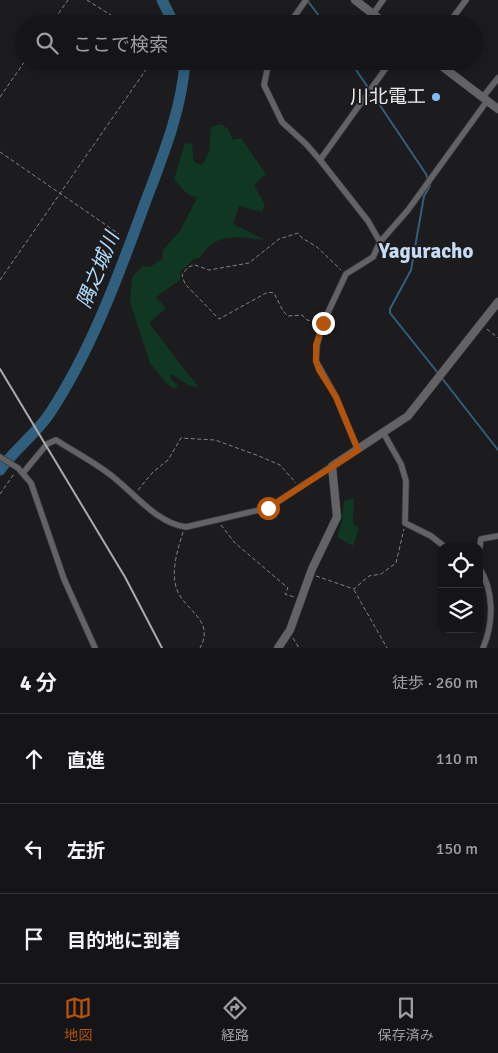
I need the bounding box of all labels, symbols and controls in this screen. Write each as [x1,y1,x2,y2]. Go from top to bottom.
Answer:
search box [15,15,483,70]
icon: search [33,29,61,57]
text: ここで検索 [73,33,168,57]
place label: 川北電工 [350,85,426,109]
marker: 川北電工 [430,91,442,103]
water label: 隅之城川 [71,226,125,312]
district label: Yaguracho [378,238,474,264]
route end [312,312,335,335]
route start [257,497,280,520]
map controls [438,543,483,633]
button: locate [438,543,483,588]
button: layers [438,588,483,633]
text: 4 分 [20,670,57,696]
text: 徒歩 · 260 m [392,673,478,693]
icon: ahead [20,745,48,773]
text: 直進 [67,749,105,773]
text: 110 m [436,749,478,769]
icon: left [20,835,48,863]
text: 左折 [67,839,105,863]
text: 150 m [436,839,478,859]
icon: arrive [20,925,48,953]
text: 目的地に到着 [67,929,181,953]
tab: 地図 [64,994,92,1044]
tab: 経路 [221,994,249,1044]
tab: 保存済み [378,994,434,1044]

